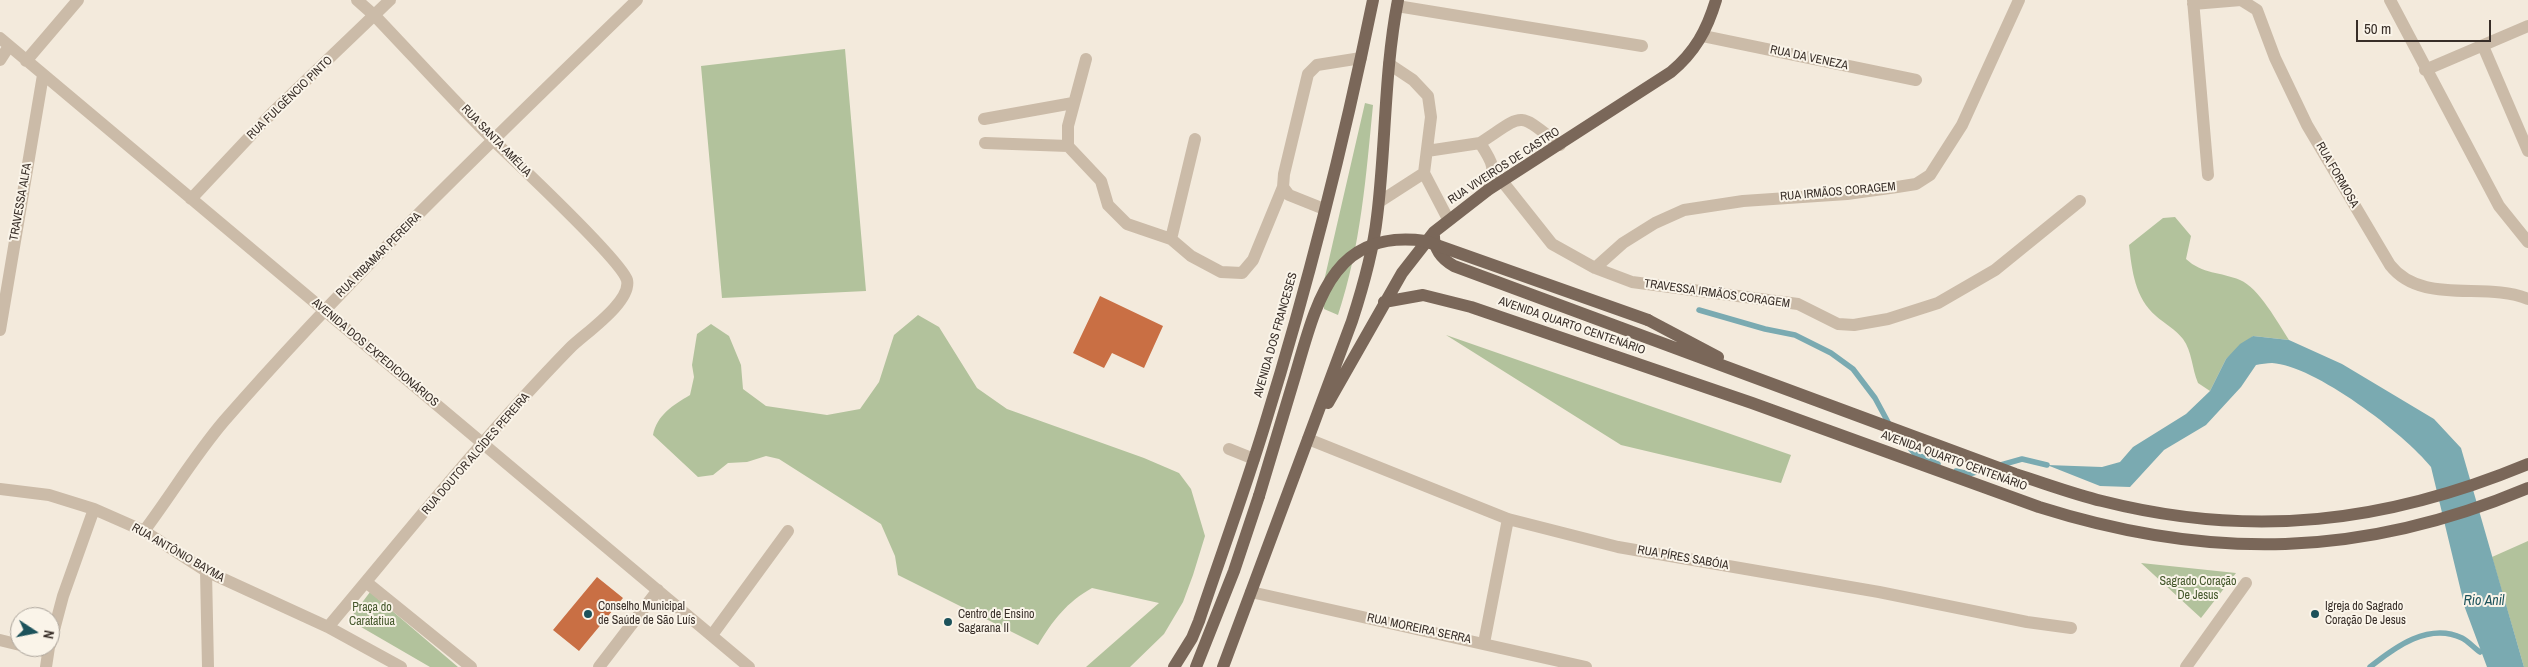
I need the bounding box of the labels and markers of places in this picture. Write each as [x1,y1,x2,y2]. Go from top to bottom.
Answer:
place label: Conselho Municipal de Saúde de São Luís [598,600,695,628]
place label: Igreja do Sagrado Coração De Jesus [2325,600,2406,628]
marker: Conselho Municipal de Saúde de São Luís [582,608,594,620]
place label: Centro de Ensino Sagarana II [958,608,1035,636]
marker: Igreja do Sagrado Coração De Jesus [2309,608,2321,620]
marker: Centro de Ensino Sagarana II [942,616,954,628]

